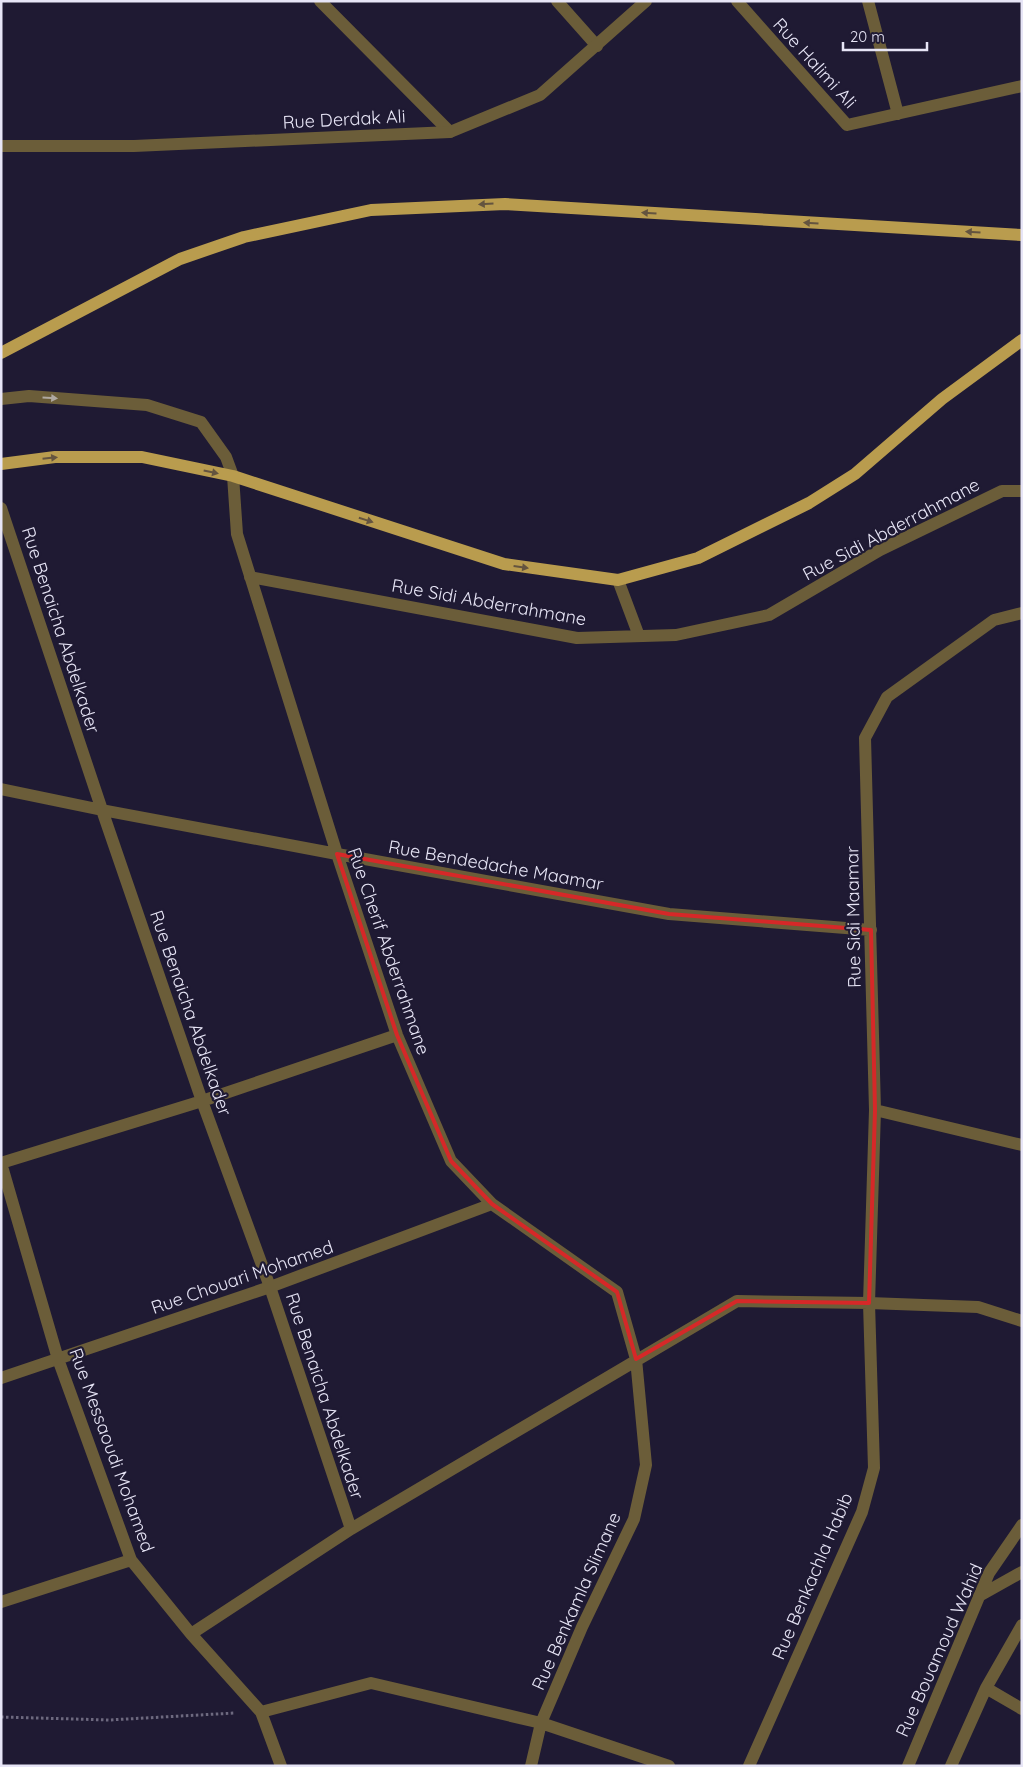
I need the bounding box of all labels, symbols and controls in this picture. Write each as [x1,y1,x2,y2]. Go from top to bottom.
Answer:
street label: Rue Halimi Ali [768,13,862,113]
scale bar [843,20,927,52]
text: 20 m [850,27,885,46]
street label: Rue Derdak Ali [282,104,406,134]
one-way arrow [478,201,494,209]
one-way arrow [640,209,656,217]
one-way arrow [803,219,819,227]
one-way arrow [965,228,981,236]
one-way arrow [42,394,58,402]
one-way arrow [42,454,58,462]
one-way arrow [203,468,219,476]
street label: Rue Sidi Abderrahmane [799,473,983,585]
one-way arrow [358,516,373,524]
street label: Rue Benaicha Abdelkader [17,524,105,736]
one-way arrow [513,563,529,571]
street label: Rue Sidi Abderrahmane [390,574,588,630]
street label: Rue Bendedache Maamar [387,835,605,895]
street label: Rue Cherif Abderrahmane [343,844,435,1058]
street label: Rue Sidi Maamar [840,846,866,988]
street label: Rue Benaicha Abdelkader [145,907,237,1119]
street label: Rue Chouari Mohamed [148,1235,336,1319]
street label: Rue Benaicha Abdelkader [281,1290,369,1502]
street label: Rue Messaoudi Mohamed [64,1345,160,1555]
street label: Rue Benkachla Habib [766,1489,858,1663]
street label: Rue Benkamla Slimane [526,1508,626,1694]
street label: Rue Bouamoud Wahid [890,1560,988,1740]

